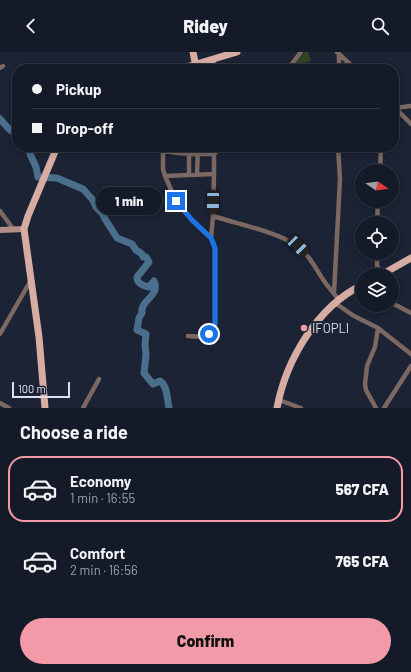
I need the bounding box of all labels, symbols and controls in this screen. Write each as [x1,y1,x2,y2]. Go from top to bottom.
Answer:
icon: back [20,15,42,37]
text: Ridey [183,15,228,37]
icon: search [369,15,391,37]
text: Pickup [56,80,102,98]
text: Drop-off [56,119,114,137]
north arrow [355,164,399,208]
map controls [355,164,399,312]
callout: 1 min [96,187,162,215]
car [207,190,219,214]
route end [167,192,185,210]
text: 1 min [115,193,143,209]
button: locate [355,216,399,260]
car [285,233,311,259]
button: layers [355,268,399,312]
place label: IFOPLI [312,320,349,336]
marker: IFOPLI [299,323,309,333]
route start [200,325,218,343]
scale bar [12,380,70,399]
text: 100 m [18,382,46,395]
text: Choose a ride [20,421,128,443]
icon: car [22,471,58,507]
text: Economy [70,472,131,490]
text: 567 CFA [335,480,389,498]
text: 1 min · 16:55 [70,490,135,506]
icon: car [22,543,58,579]
text: Comfort [70,544,125,562]
text: 765 CFA [335,552,389,570]
text: 2 min · 16:56 [70,562,138,578]
button: Confirm [20,618,391,664]

